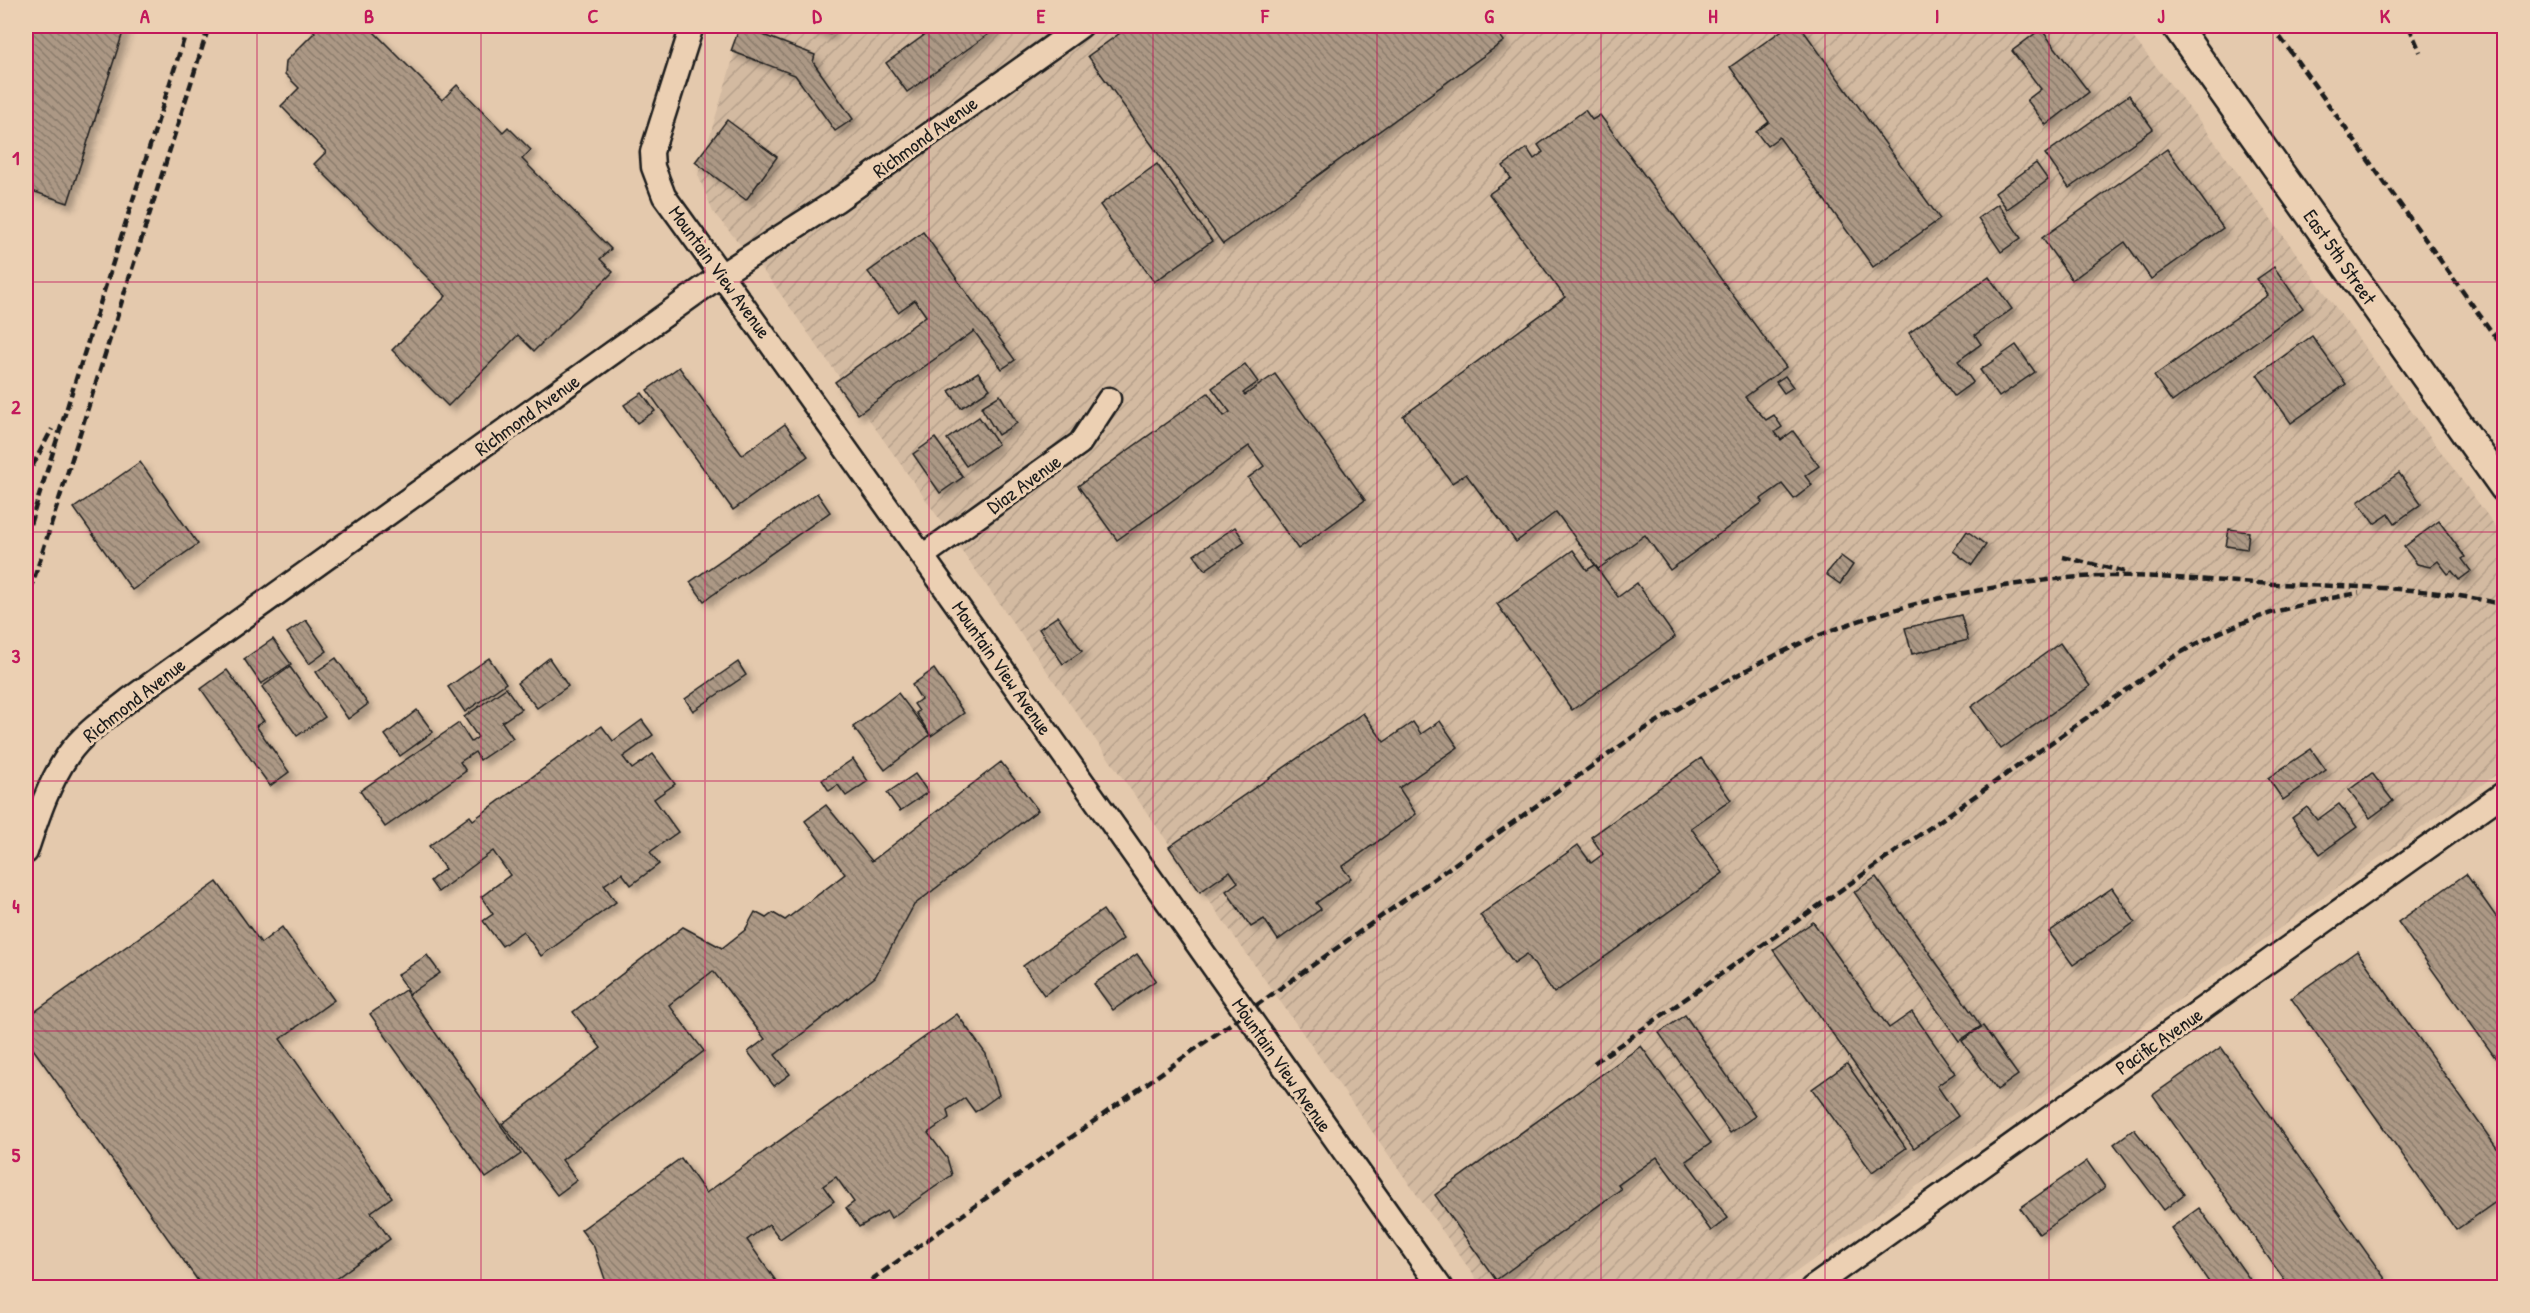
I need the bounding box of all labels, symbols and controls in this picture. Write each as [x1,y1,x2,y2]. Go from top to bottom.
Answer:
text: A [140,2,150,29]
text: B [364,2,374,29]
text: C [588,2,599,29]
text: D [812,2,822,29]
text: E [1037,2,1046,29]
text: F [1260,2,1270,29]
text: G [1484,2,1494,29]
text: H [1708,2,1718,29]
text: I [1935,2,1939,29]
text: J [2157,2,2165,29]
text: K [2380,2,2391,29]
street label: Richmond Avenue [867,89,983,184]
text: 1 [12,144,20,171]
street label: Mountain View Avenue [663,200,778,344]
street label: East 5th Street [2298,204,2384,311]
street label: Richmond Avenue [469,367,585,462]
text: 2 [11,393,21,420]
street label: Diaz Avenue [981,447,1066,520]
street label: Mountain View Avenue [946,595,1059,740]
text: 3 [12,642,21,669]
street label: Richmond Avenue [77,651,191,748]
text: 4 [12,892,20,919]
street label: Mountain View Avenue [1226,992,1339,1137]
street label: Pacific Avenue [2110,1001,2208,1081]
text: 5 [12,1141,21,1168]

